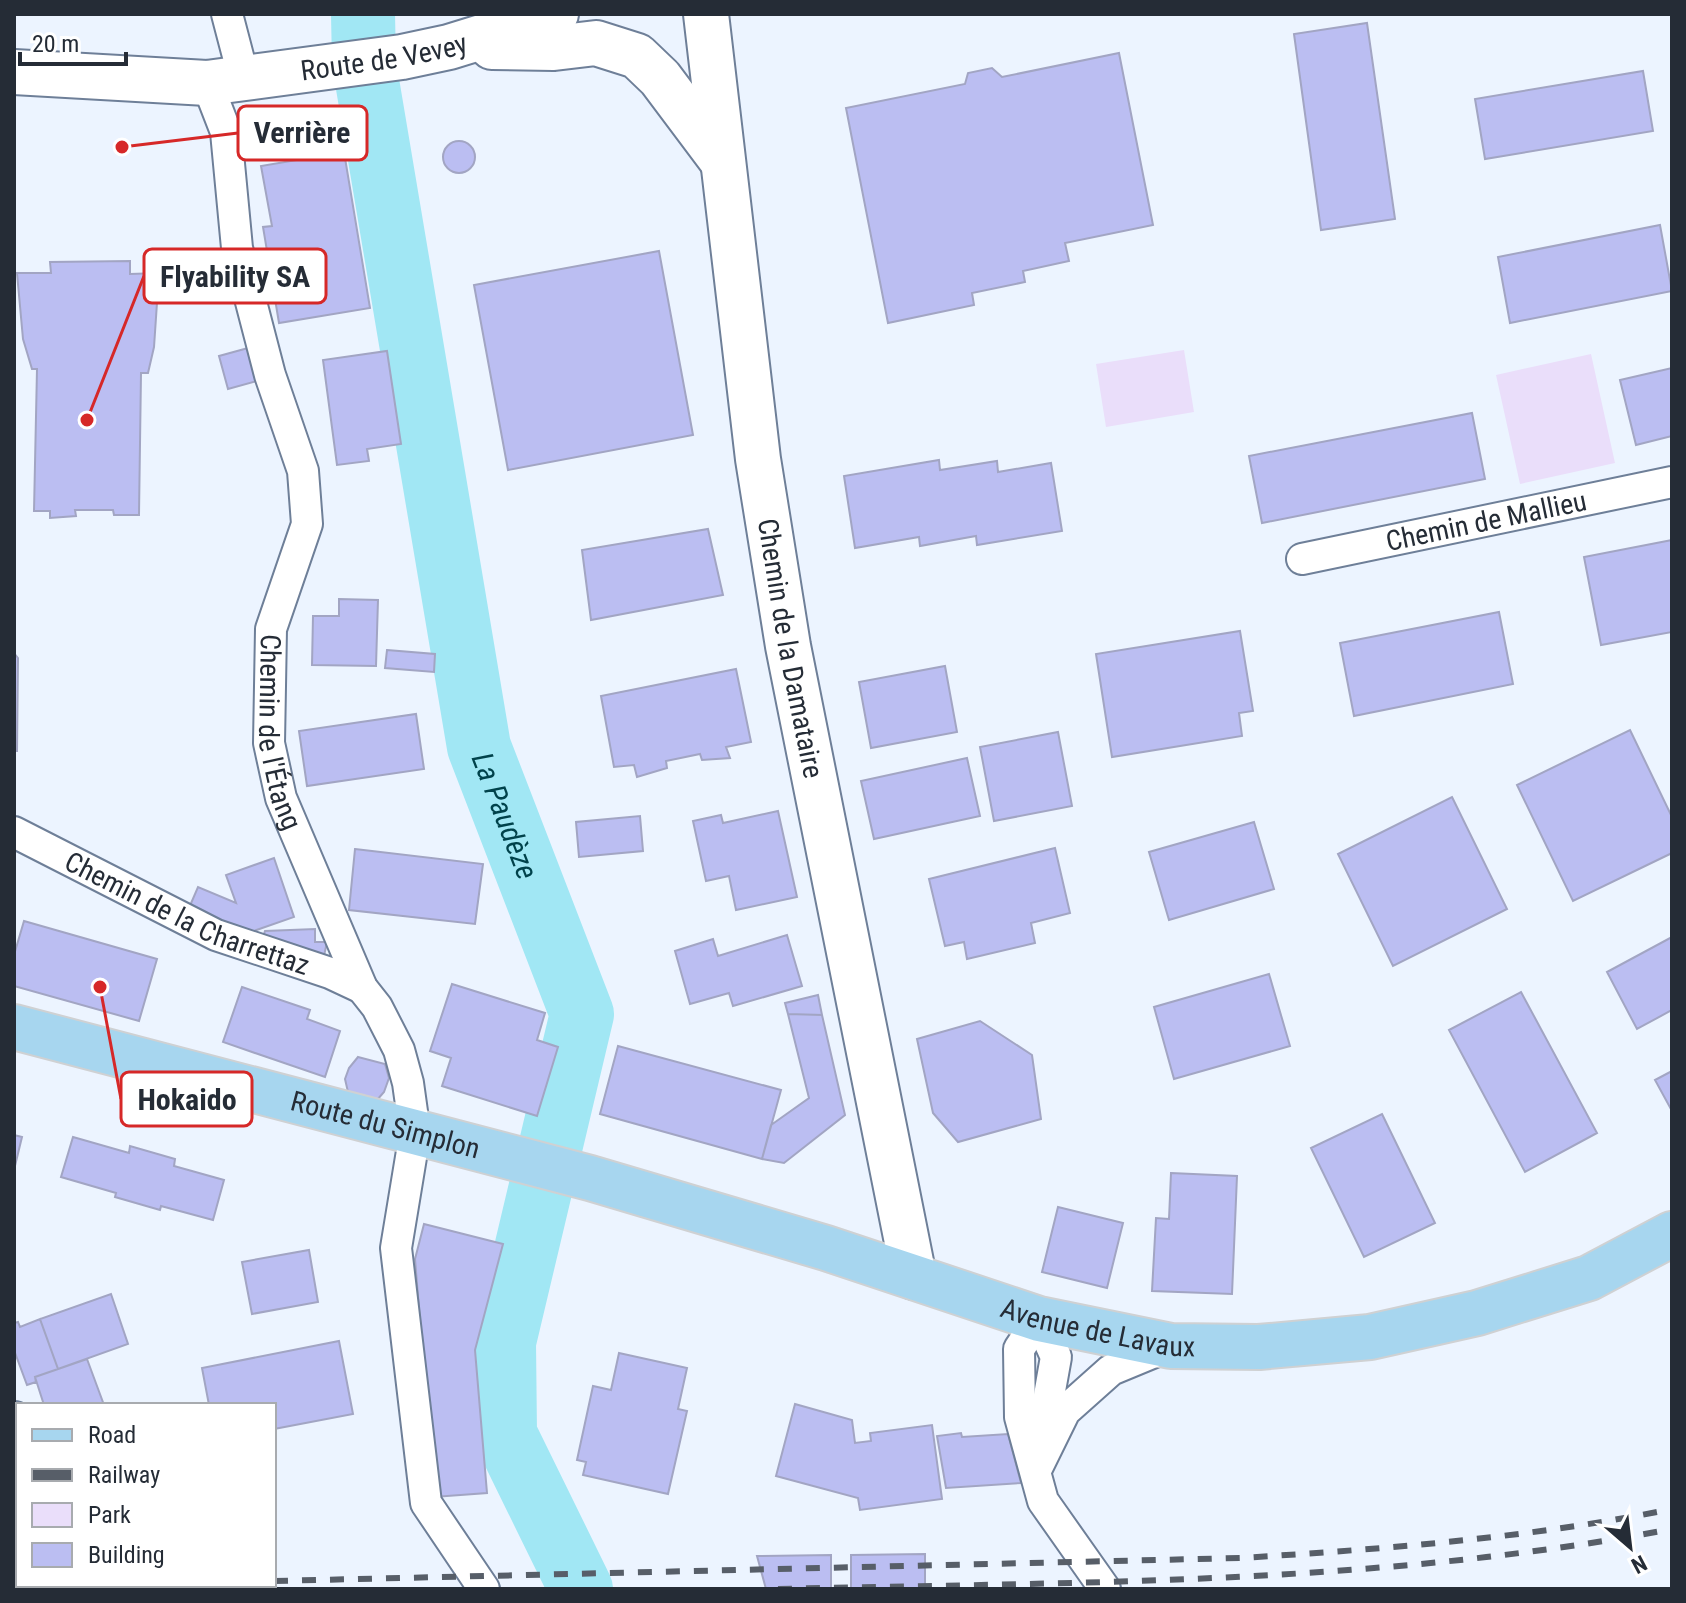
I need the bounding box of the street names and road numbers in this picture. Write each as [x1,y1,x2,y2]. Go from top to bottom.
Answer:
street label: Route de Vevey [299,26,471,87]
street label: Chemin de Mallieu [1383,484,1589,558]
street label: Chemin de la Damataire [751,516,830,781]
street label: Chemin de l'Étang [252,634,309,835]
street label: Chemin de la Charrettaz [60,844,314,982]
street label: Route du Simplon [287,1084,484,1165]
street label: Avenue de Lavaux [997,1291,1195,1363]

